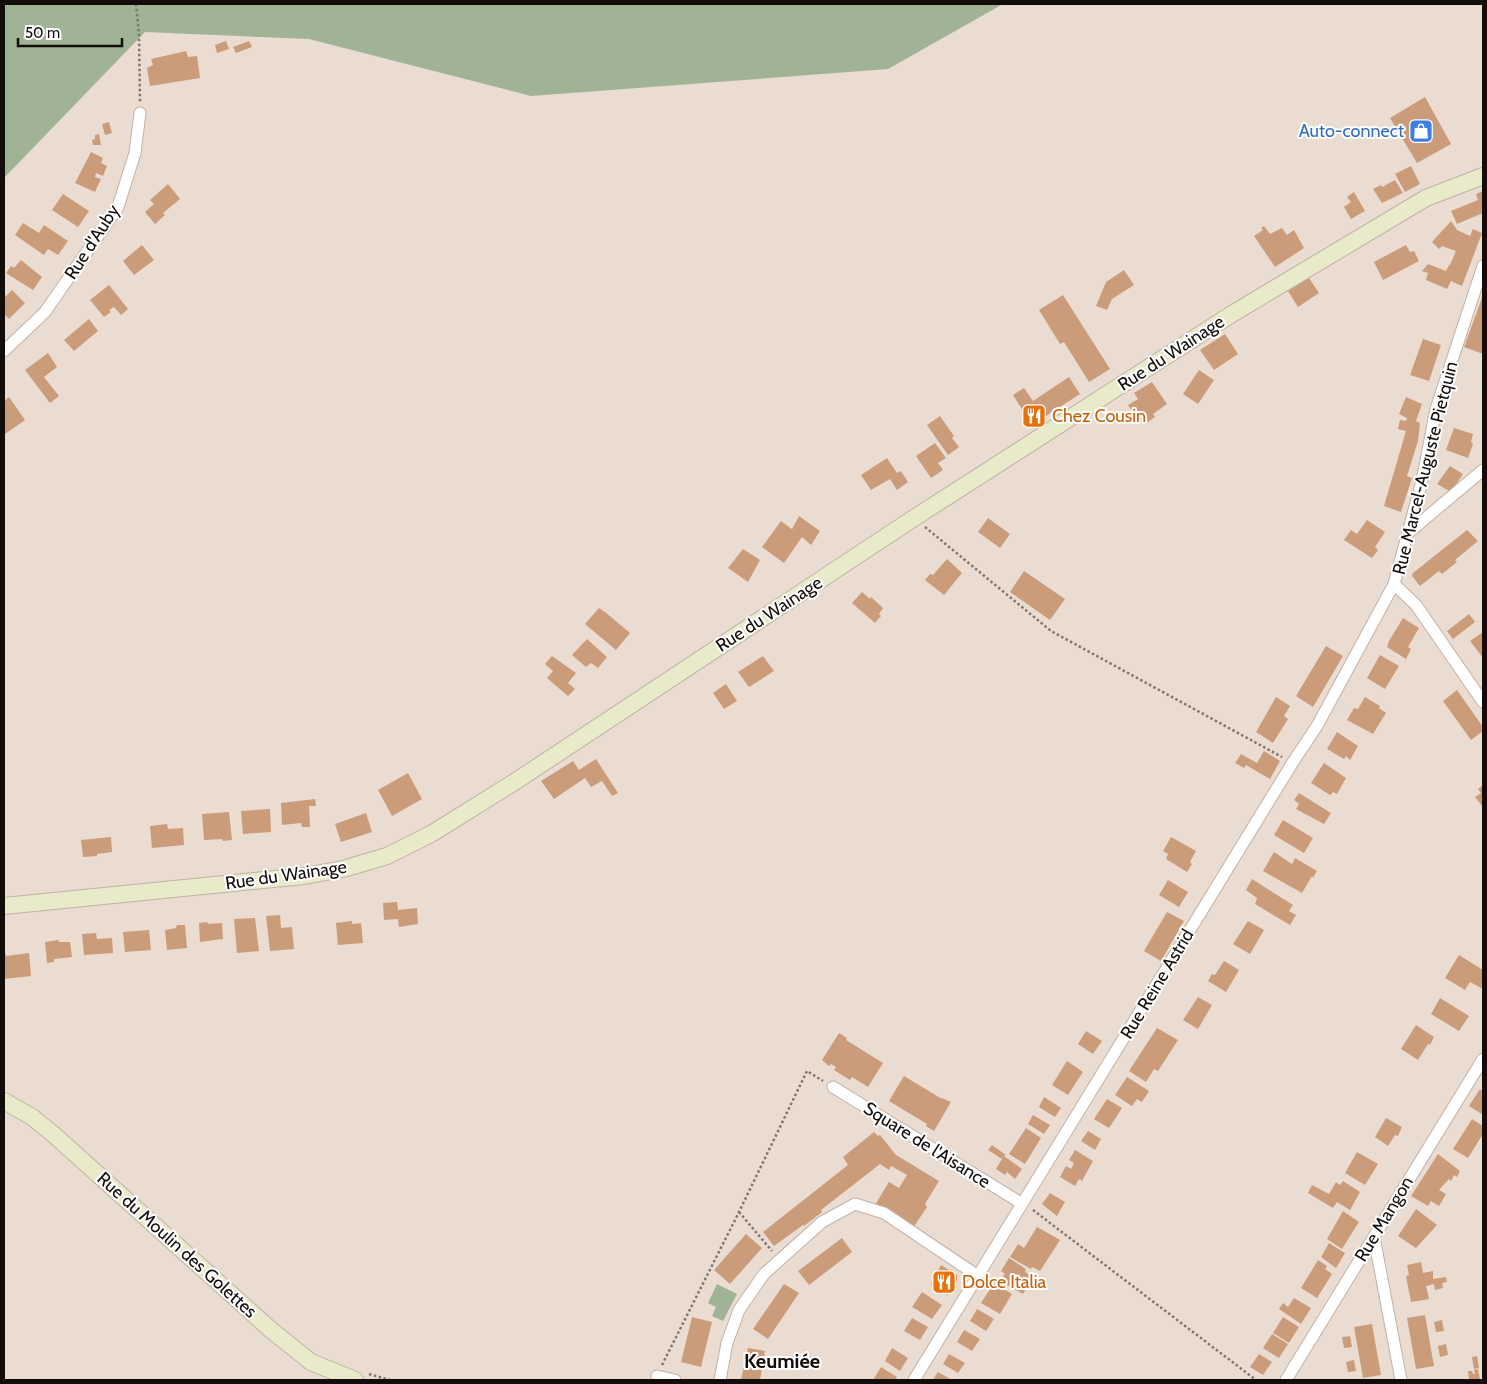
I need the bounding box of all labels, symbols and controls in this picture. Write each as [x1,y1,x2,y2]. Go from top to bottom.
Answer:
scale bar [18,15,121,47]
text: 50 m [25,24,60,42]
shop icon: Auto-connect [1408,118,1434,144]
place label: Auto-connect [1299,120,1404,142]
street label: Rue d'Auby [60,200,124,284]
street label: Rue du Wainage [1114,310,1228,396]
street label: Rue Marcel-Auguste Pietquin [1388,359,1462,577]
restaurant icon: Chez Cousin [1021,403,1047,429]
place label: Chez Cousin [1052,405,1146,427]
street label: Rue du Wainage [712,571,826,657]
street label: Rue du Wainage [224,856,348,894]
street label: Rue Reine Astrid [1116,925,1198,1043]
street label: Square de l'Aisance [860,1097,994,1193]
street label: Rue du Moulin des Golettes [93,1167,261,1323]
street label: Rue Mangon [1350,1172,1418,1266]
restaurant icon: Dolce Italia [931,1269,957,1295]
place label: Dolce Italia [962,1271,1047,1293]
district label: Keumiée [744,1349,820,1373]

